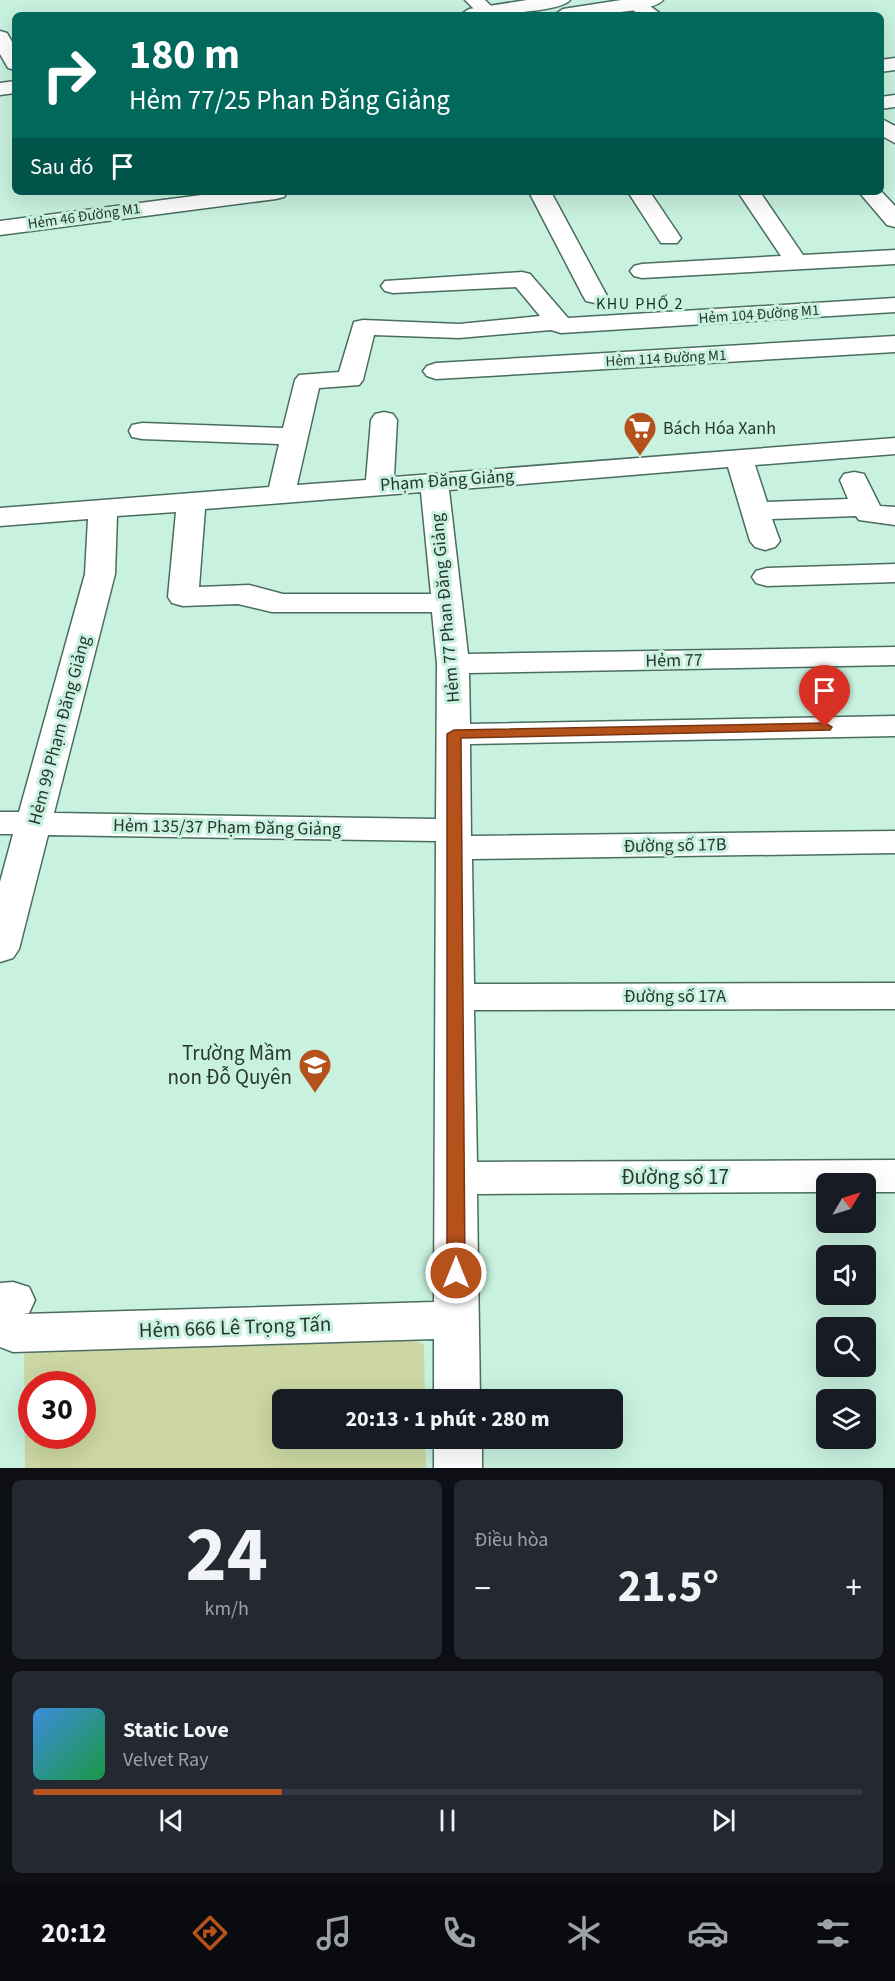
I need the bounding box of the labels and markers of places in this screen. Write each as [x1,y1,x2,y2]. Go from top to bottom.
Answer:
supermarket icon: Bách Hóa Xanh [622,410,658,457]
place label: Bách Hóa Xanh [663,416,776,441]
pin [799,665,850,727]
place label: Trường Mầm non Đỗ Quyên [168,1038,292,1092]
school or university icon: Trường Mầm non Đỗ Quyên [297,1047,333,1094]

